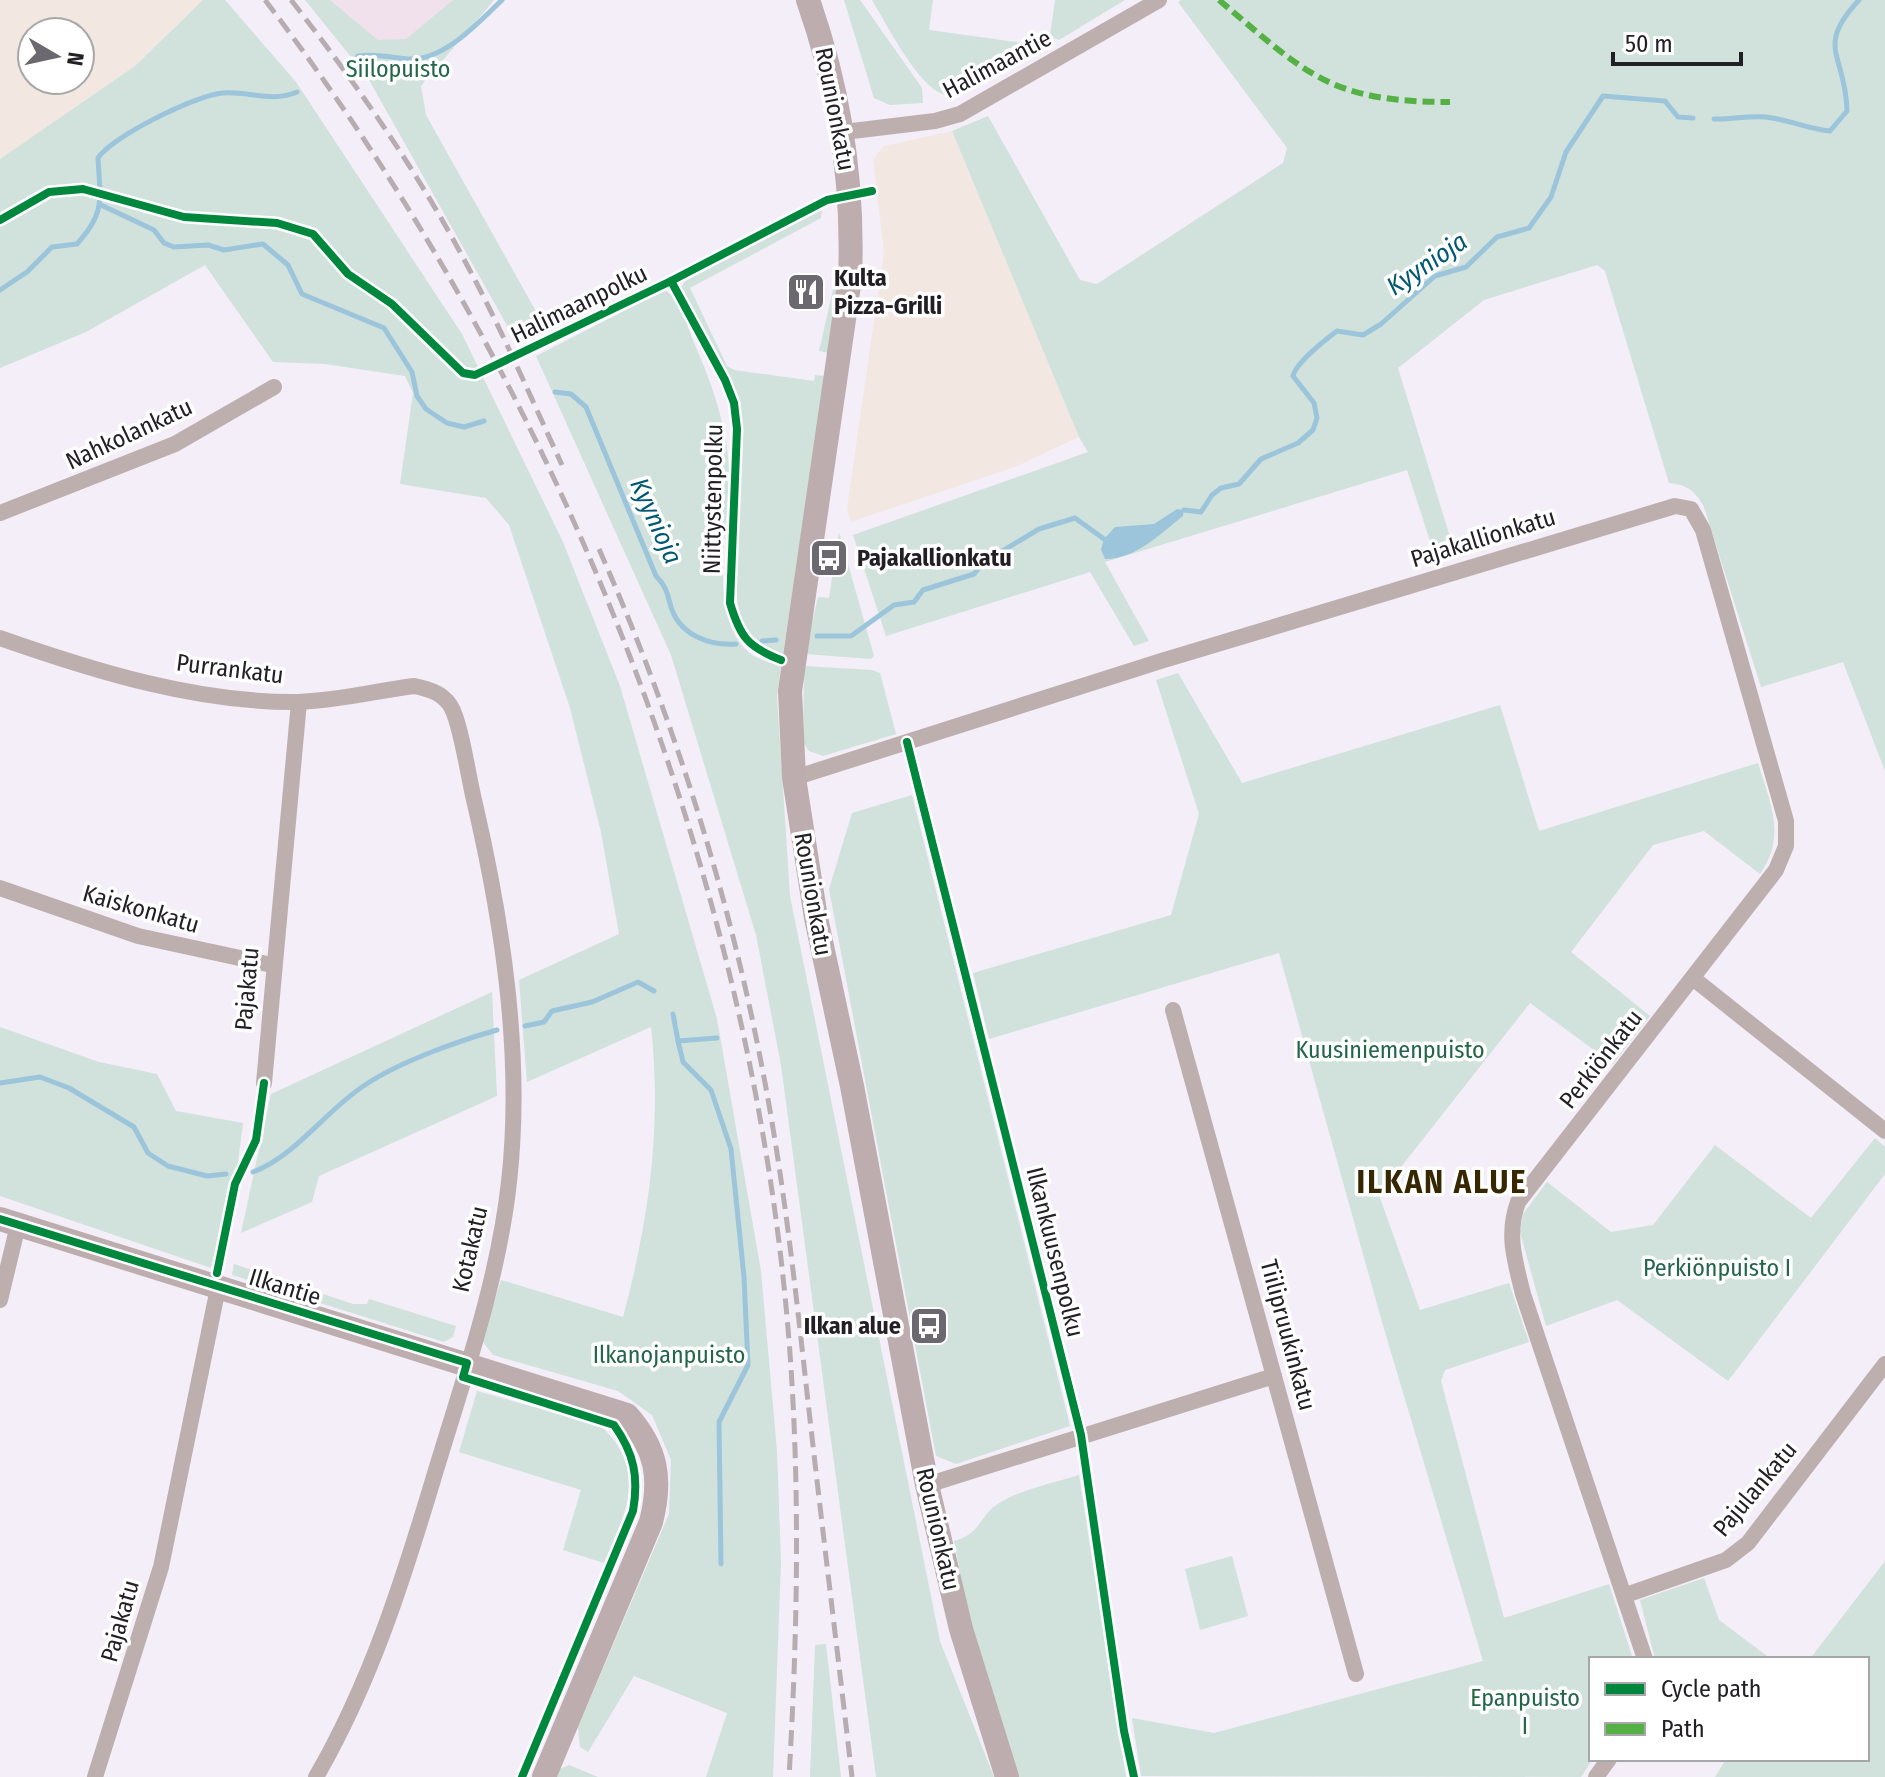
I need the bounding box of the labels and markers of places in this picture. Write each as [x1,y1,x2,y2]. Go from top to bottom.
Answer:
place label: Kulta Pizza-Grilli [834,264,942,320]
restaurant icon: Kulta Pizza-Grilli [785,271,827,313]
bus stop icon: Pajakallionkatu [808,537,850,579]
place label: Pajakallionkatu [857,544,1012,572]
bus stop icon: Ilkan alue [908,1305,950,1347]
place label: Ilkan alue [804,1312,901,1340]

